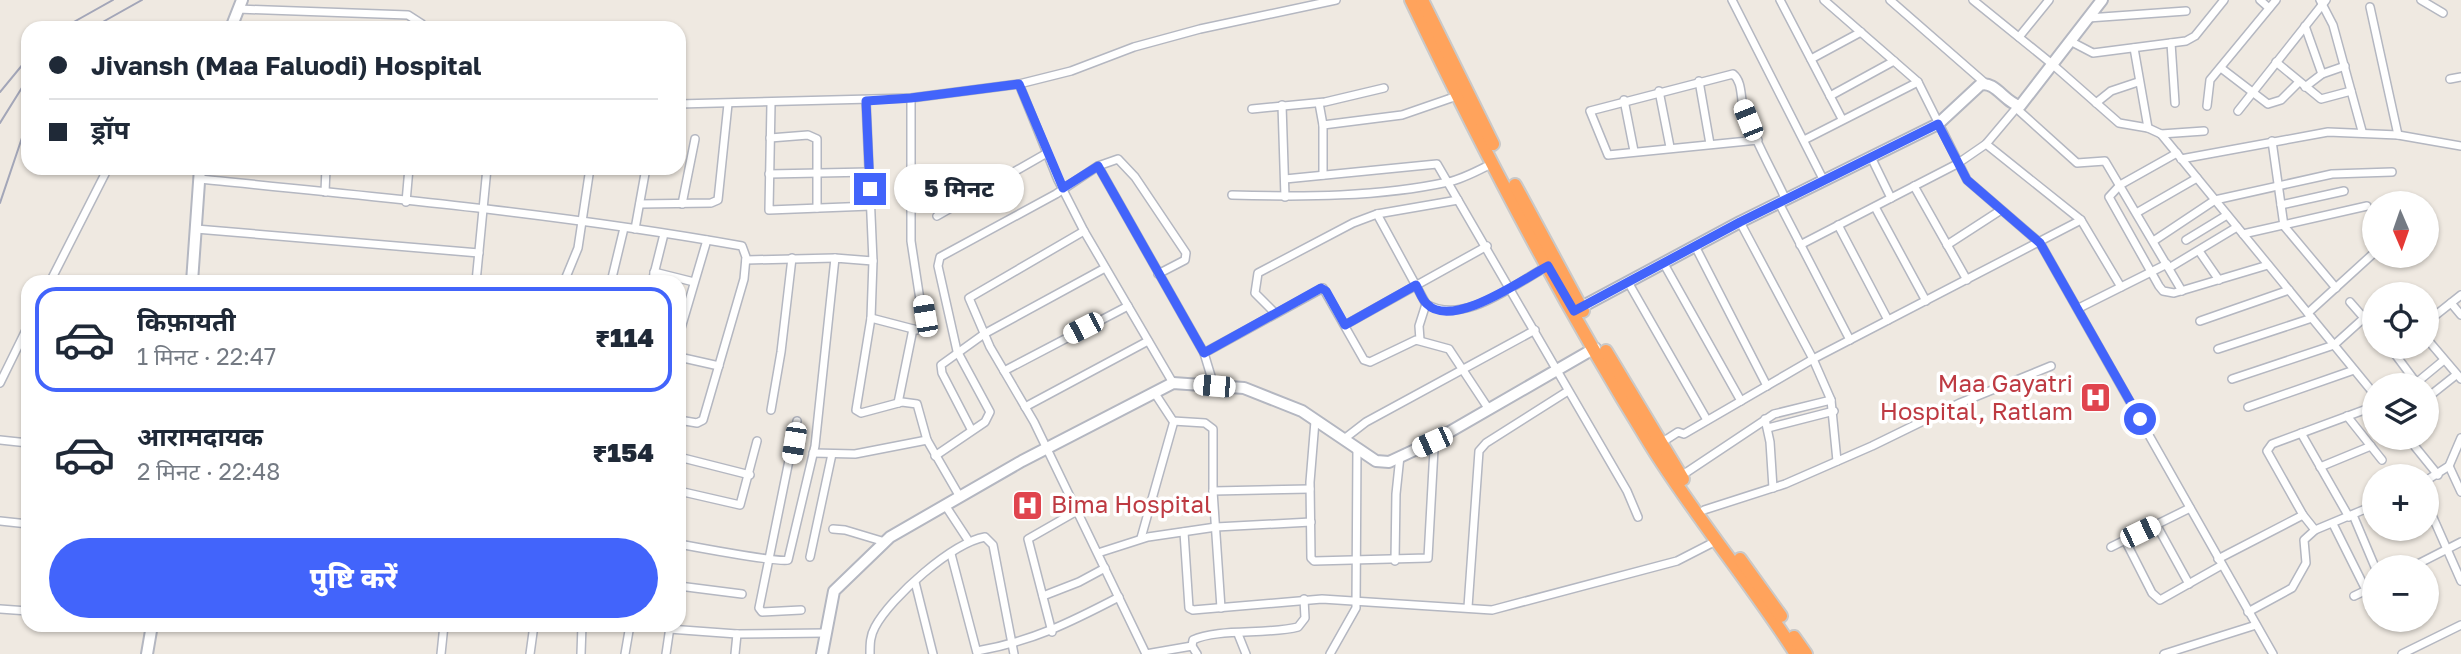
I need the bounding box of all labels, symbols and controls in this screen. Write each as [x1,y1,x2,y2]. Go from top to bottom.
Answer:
text: Jivansh (Maa Faluodi) Hospital [91,50,481,81]
car [1731,97,1766,143]
text: ड्रॉप [91,114,129,145]
callout: 5 मिनट [894,164,1024,214]
route end [854,173,886,205]
text: 5 मिनट [924,174,994,202]
north arrow [2362,191,2440,268]
map controls [2362,191,2439,632]
button: locate [2362,282,2439,359]
car [912,293,939,339]
text: किफ़ायती [137,306,236,337]
icon: car [53,308,116,371]
car [1060,309,1107,347]
text: ₹114 [595,322,654,353]
text: 1 मिनट · 22:47 [137,342,276,370]
place label: Maa Gayatri Hospital, Ratlam [1880,368,2073,425]
button: layers [2362,373,2439,450]
car [1193,374,1236,398]
hospital icon: Maa Gayatri Hospital, Ratlam [2079,381,2113,415]
route start [2124,403,2156,435]
text: आरामदायक [137,421,263,452]
car [781,421,808,465]
icon: car [53,423,116,486]
car [1409,424,1456,460]
text: ₹154 [592,437,654,468]
text: 2 मिनट · 22:48 [137,457,280,485]
button: + [2362,464,2439,541]
hospital icon: Bima Hospital [1011,488,1045,522]
place label: Bima Hospital [1051,489,1212,518]
car [2117,513,2164,551]
button: पुष्टि करें [49,538,658,618]
button: − [2362,555,2439,632]

